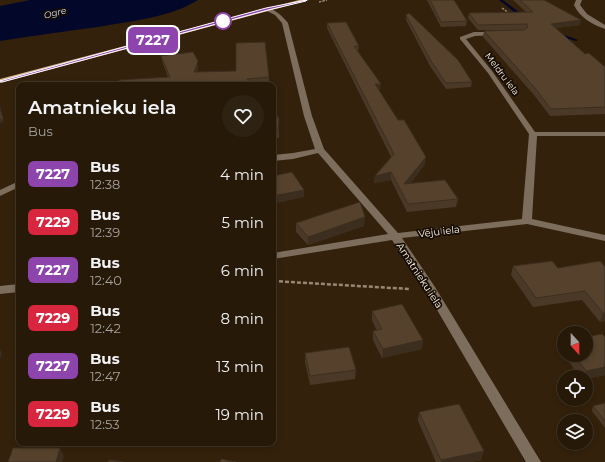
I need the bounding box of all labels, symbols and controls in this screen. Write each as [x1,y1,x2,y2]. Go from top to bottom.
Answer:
water label: Ogre [43,4,68,21]
unlabelled marker [214,12,232,30]
line badge: 7227 [125,27,181,53]
text: 7227 [136,31,170,49]
street label: Meldru iela [483,50,522,97]
button: heart [222,95,264,137]
text: Amatnieku iela [28,96,177,119]
text: Bus [28,123,53,139]
text: Bus [90,157,120,176]
text: 7227 [36,165,70,183]
text: 4 min [220,165,264,184]
text: 12:38 [90,176,120,192]
text: Bus [90,205,120,224]
text: 7229 [36,213,70,231]
text: 5 min [221,213,264,232]
street label: Vēju iela [418,222,461,240]
text: 12:39 [90,224,120,240]
street label: Amatnieku iela [393,240,446,311]
text: Bus [90,253,120,272]
text: 7227 [36,261,70,279]
text: 6 min [221,261,264,280]
text: 12:40 [90,272,122,288]
text: Bus [90,301,120,320]
text: 7229 [36,309,70,327]
text: 8 min [220,309,264,328]
text: 12:42 [90,320,121,336]
north arrow [557,326,593,362]
map controls [557,326,593,450]
text: Bus [90,349,120,368]
text: 7227 [36,357,70,375]
text: 13 min [216,357,264,376]
text: 12:47 [90,368,120,384]
button: locate [557,370,593,406]
text: Bus [90,397,120,416]
text: 7229 [36,405,70,423]
text: 19 min [215,405,264,424]
button: layers [557,414,593,450]
text: 12:53 [90,416,120,432]

